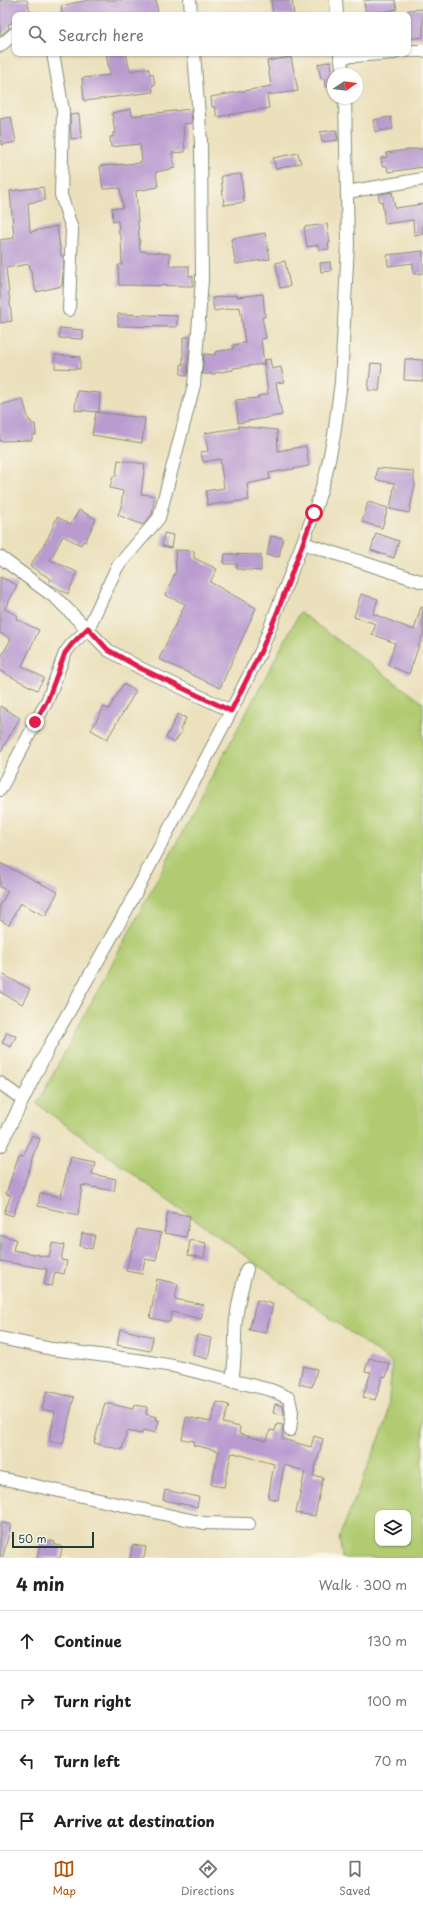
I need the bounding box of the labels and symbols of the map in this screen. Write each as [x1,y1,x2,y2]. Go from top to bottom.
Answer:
north arrow [327,68,363,104]
route start [305,504,323,522]
route end [26,713,44,731]
scale bar [12,1530,94,1549]

